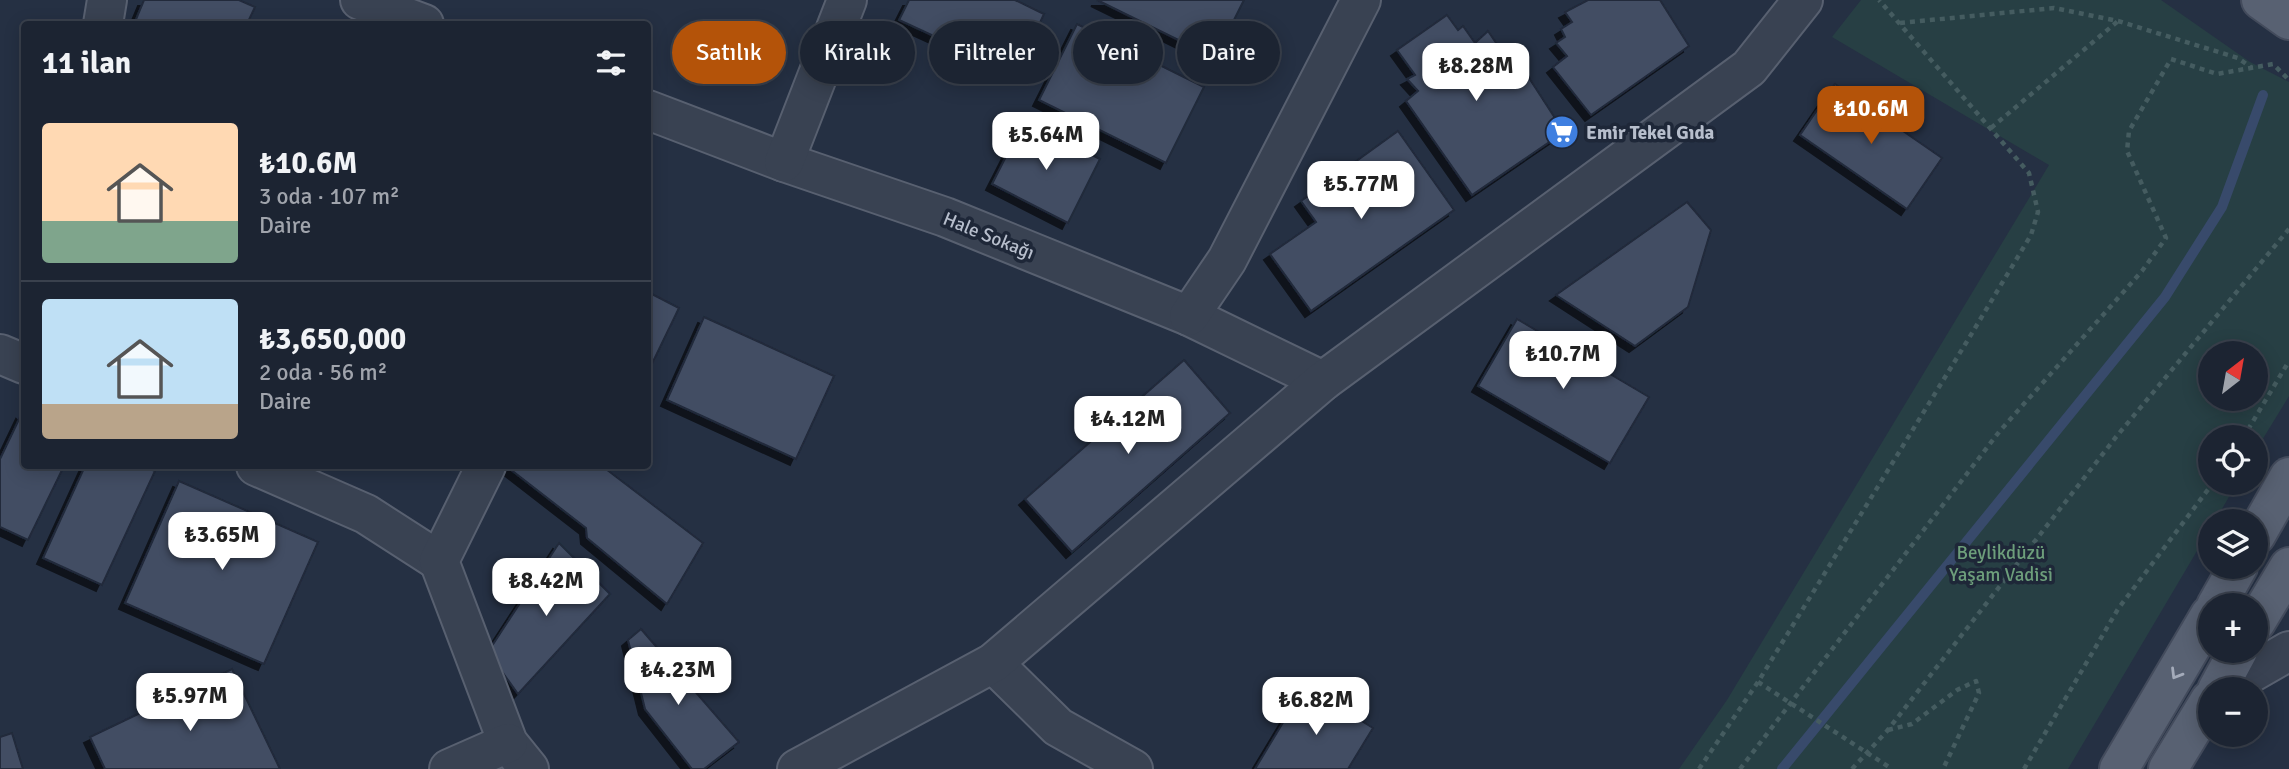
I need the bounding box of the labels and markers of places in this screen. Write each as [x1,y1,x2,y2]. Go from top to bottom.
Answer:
pin: ₺8.28M [1419,43,1533,103]
pin: ₺10.6M [1814,86,1928,146]
pin: ₺5.64M [989,113,1103,172]
supermarket icon: Emir Tekel Gıda [1543,113,1581,151]
place label: Emir Tekel Gıda [1586,121,1715,145]
pin: ₺5.77M [1304,162,1418,221]
pin: ₺10.7M [1506,332,1620,391]
pin: ₺4.12M [1071,396,1185,456]
pin: ₺3.65M [165,512,279,572]
pin: ₺8.42M [489,558,603,618]
pin: ₺4.23M [621,648,735,707]
pin: ₺5.97M [133,674,247,733]
pin: ₺6.82M [1259,678,1373,737]

